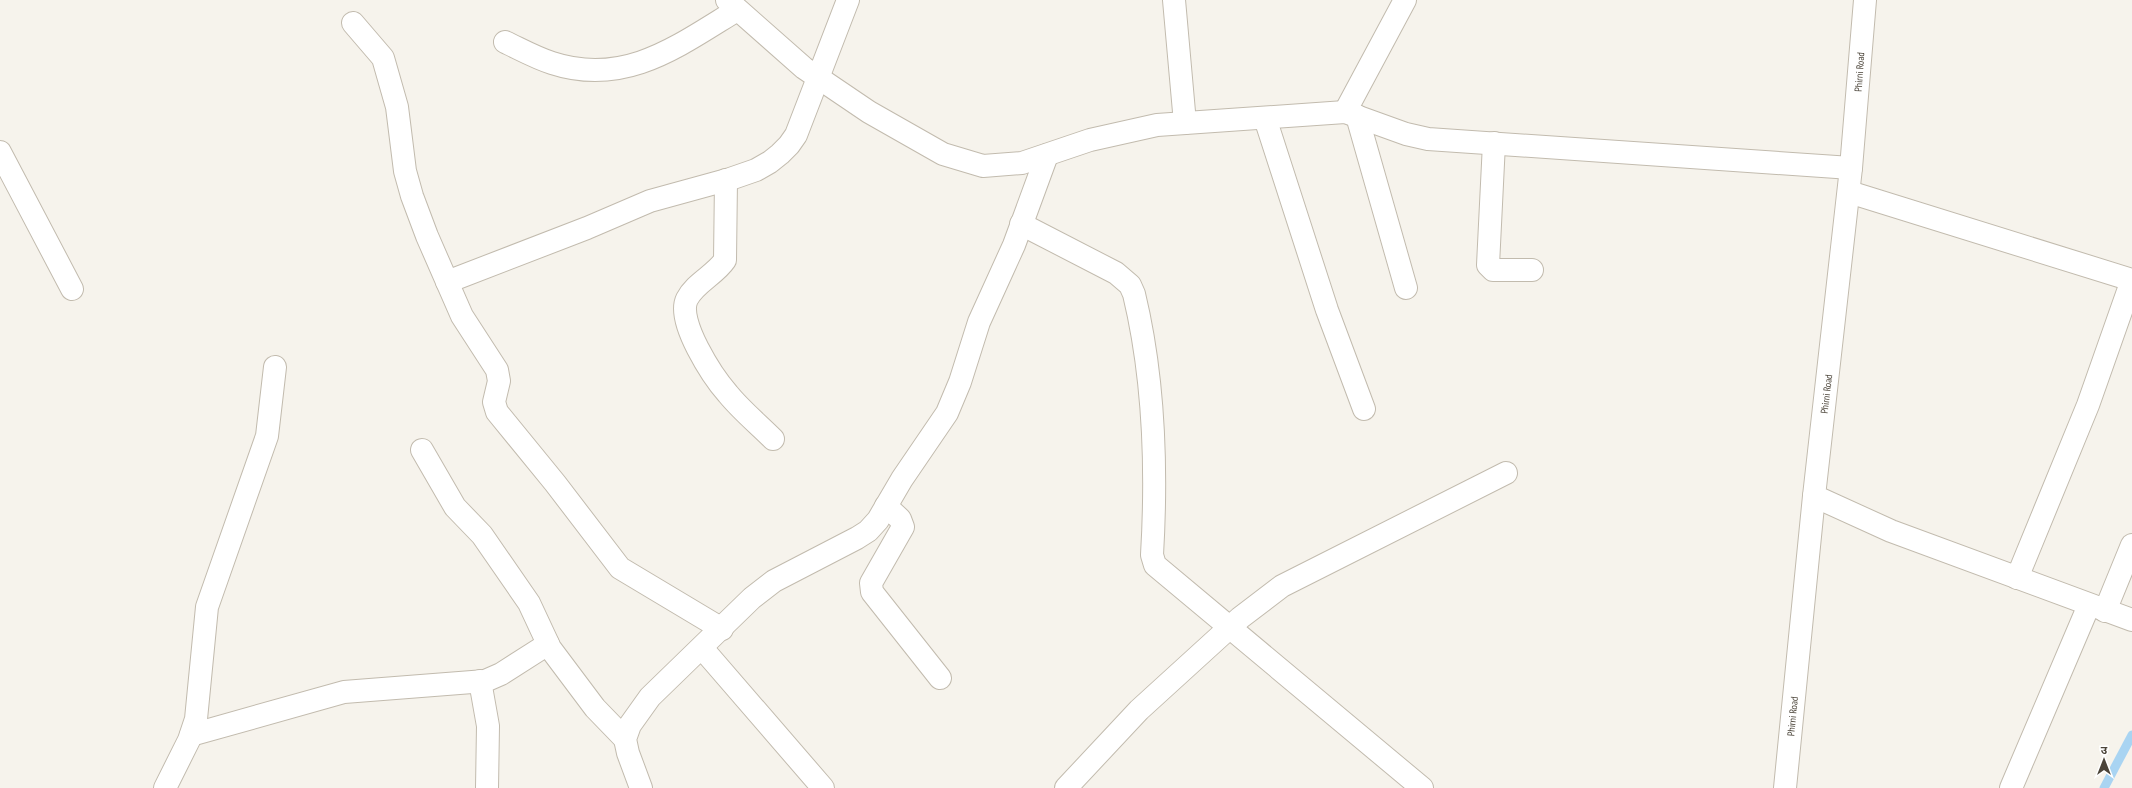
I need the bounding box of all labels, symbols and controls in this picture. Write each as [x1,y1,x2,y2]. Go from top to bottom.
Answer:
street label: Phirni Road [1852,52,1867,92]
street label: Phirni Road [1818,374,1835,414]
street label: Phirni Road [1784,696,1801,737]
north arrow [2084,740,2124,780]
text: उ [2101,743,2108,757]

